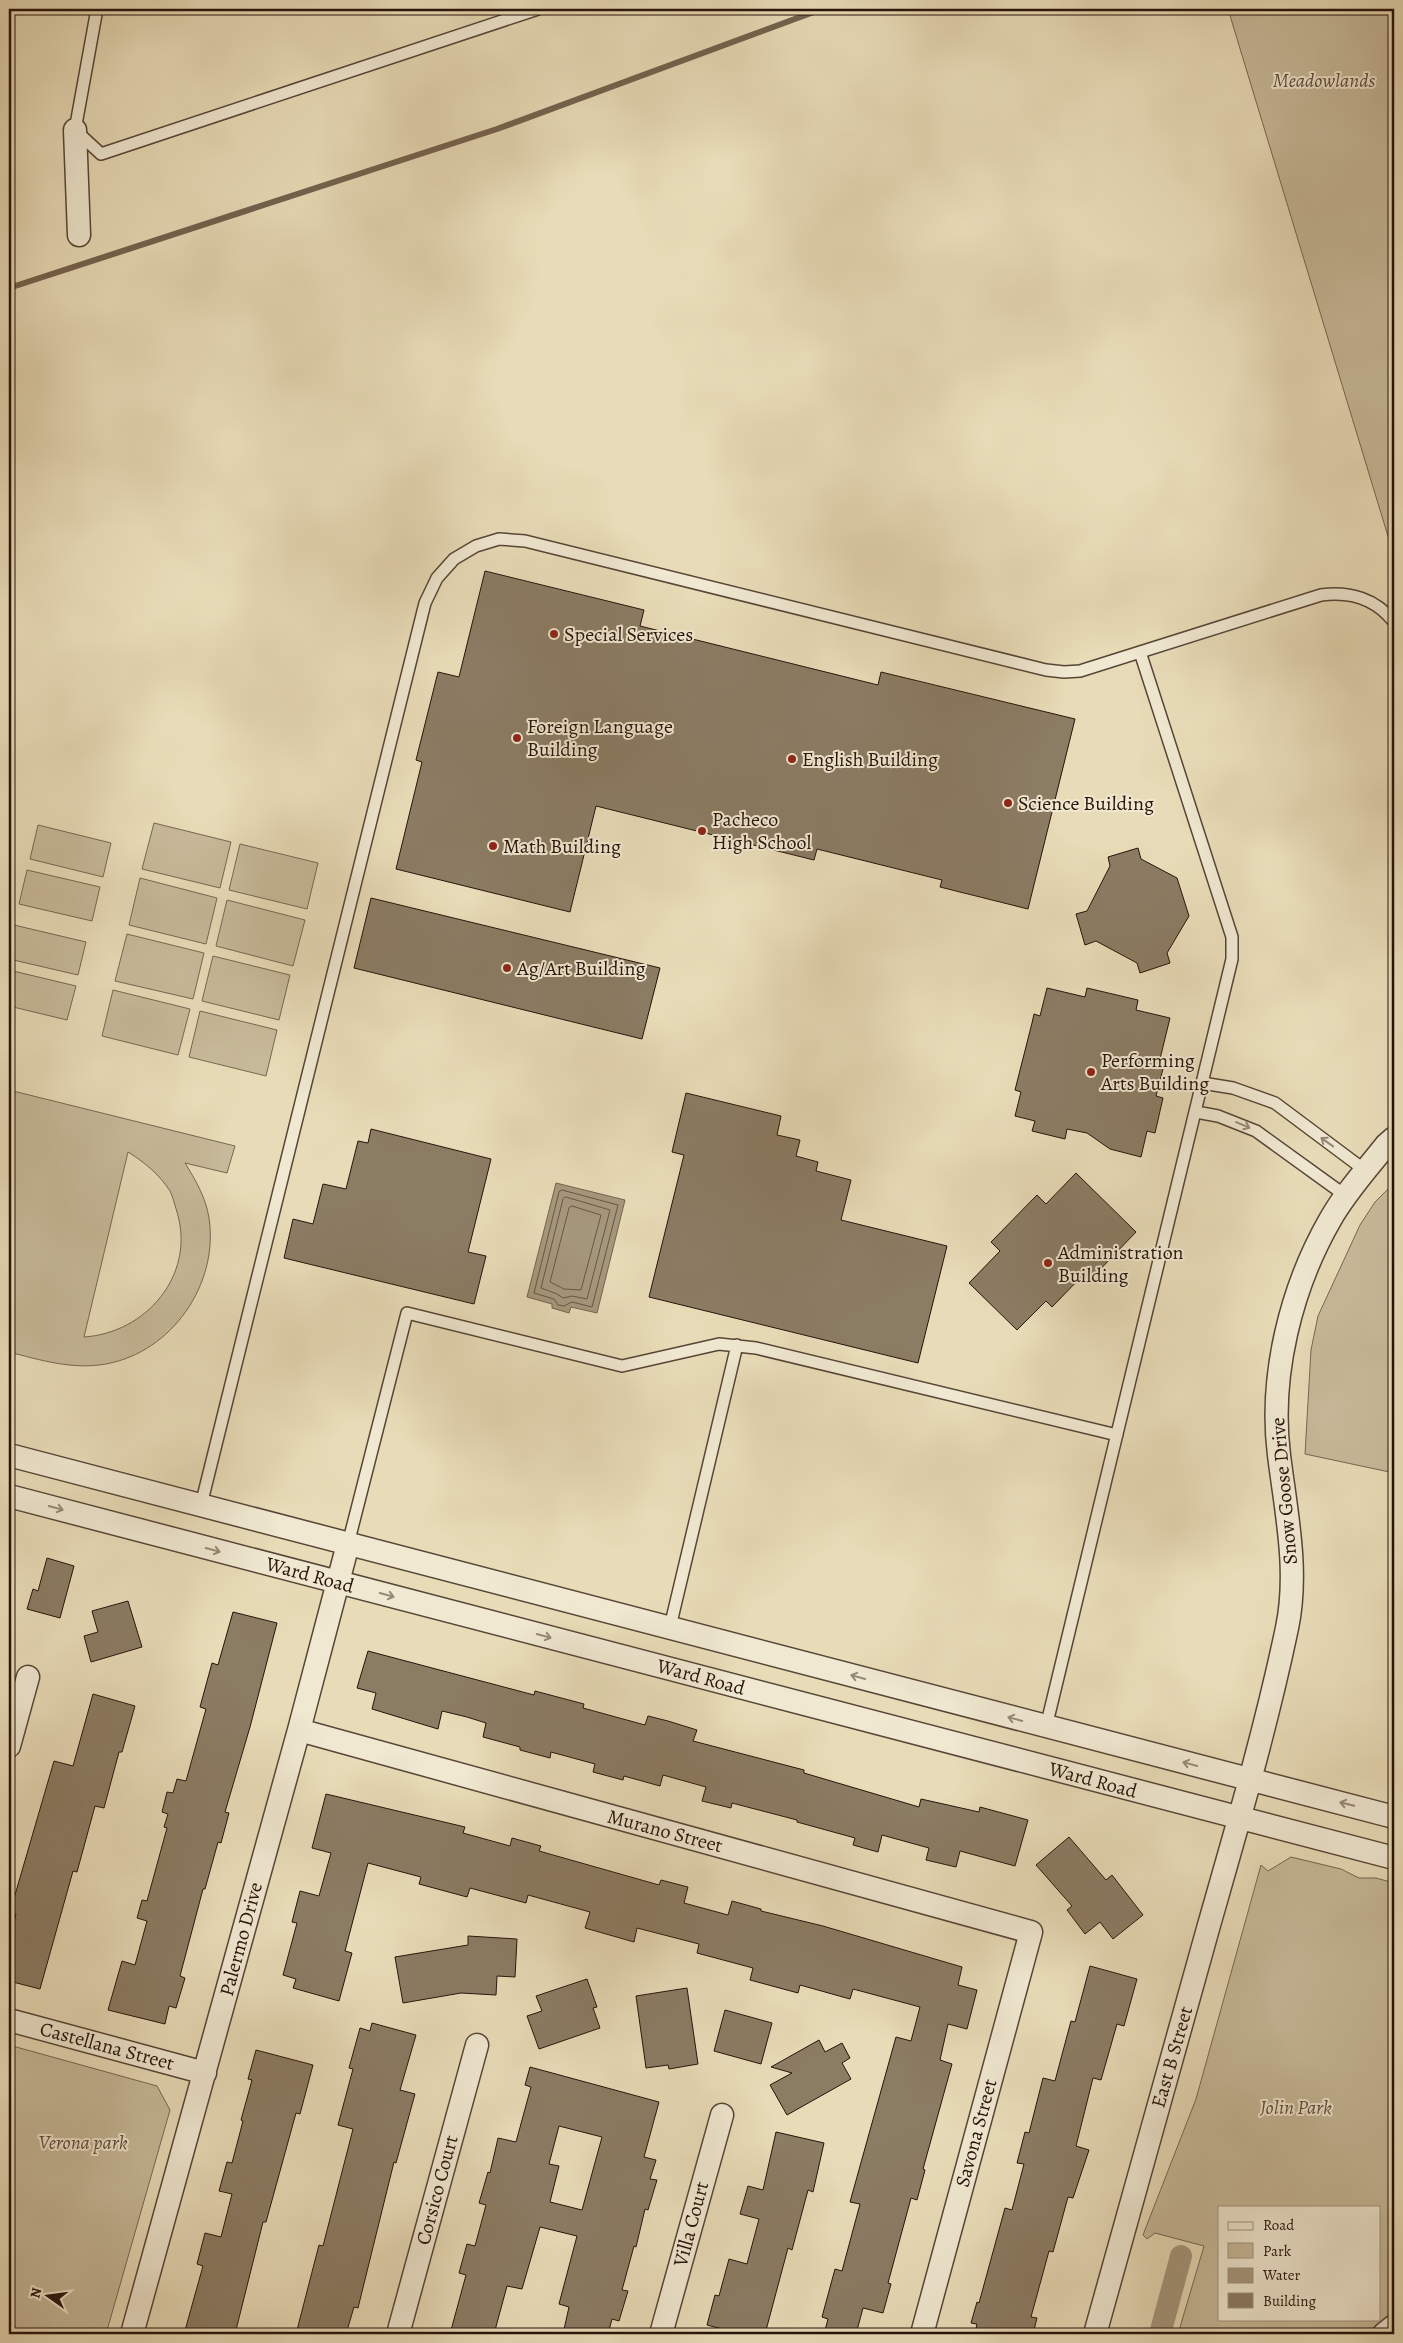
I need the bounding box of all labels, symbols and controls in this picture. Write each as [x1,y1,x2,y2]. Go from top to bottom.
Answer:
park label: Meadowlands [1273,67,1375,94]
place label: Special Services [564,621,693,648]
marker: Special Services [548,628,560,640]
place label: Foreign Language Building [527,713,673,763]
marker: Foreign Language Building [511,732,523,744]
place label: English Building [802,746,938,773]
marker: English Building [786,753,798,765]
place label: Science Building [1018,790,1154,817]
marker: Science Building [1002,797,1014,809]
place label: Pacheco High School [712,806,811,856]
marker: Pacheco High School [696,825,708,837]
place label: Math Building [503,833,621,860]
marker: Math Building [487,840,499,852]
place label: Ag/Art Building [516,955,645,982]
marker: Ag/Art Building [501,962,513,974]
place label: Performing Arts Building [1100,1047,1209,1097]
marker: Performing Arts Building [1085,1066,1097,1078]
one-way arrow [1235,1120,1250,1130]
one-way arrow [1321,1137,1334,1148]
place label: Administration Building [1057,1239,1184,1289]
marker: Administration Building [1042,1257,1054,1269]
street label: Snow Goose Drive [1264,1416,1304,1566]
one-way arrow [47,1504,63,1514]
one-way arrow [205,1545,221,1555]
street label: Ward Road [262,1550,357,1600]
one-way arrow [379,1591,395,1600]
one-way arrow [536,1632,552,1642]
street label: Ward Road [653,1652,748,1702]
one-way arrow [851,1672,867,1681]
one-way arrow [1008,1713,1024,1723]
street label: Ward Road [1045,1755,1140,1805]
one-way arrow [1182,1759,1198,1768]
one-way arrow [1339,1799,1355,1809]
street label: Murano Street [604,1803,726,1859]
street label: Palermo Drive [213,1879,269,1999]
street label: East B Street [1145,2003,1199,2111]
street label: Castellana Street [37,2015,177,2077]
street label: Savona Street [949,2075,1004,2190]
park label: Jolin Park [1259,2094,1332,2121]
park label: Verona park [38,2129,128,2156]
street label: Corsico Court [409,2132,465,2248]
street label: Villa Court [666,2178,715,2271]
legend [1218,2206,1380,2320]
text: Road [1263,2215,1295,2235]
text: Park [1263,2241,1292,2261]
text: Water [1262,2265,1300,2285]
north arrow [22,2270,72,2320]
text: N [25,2286,46,2300]
text: Building [1263,2291,1316,2311]

